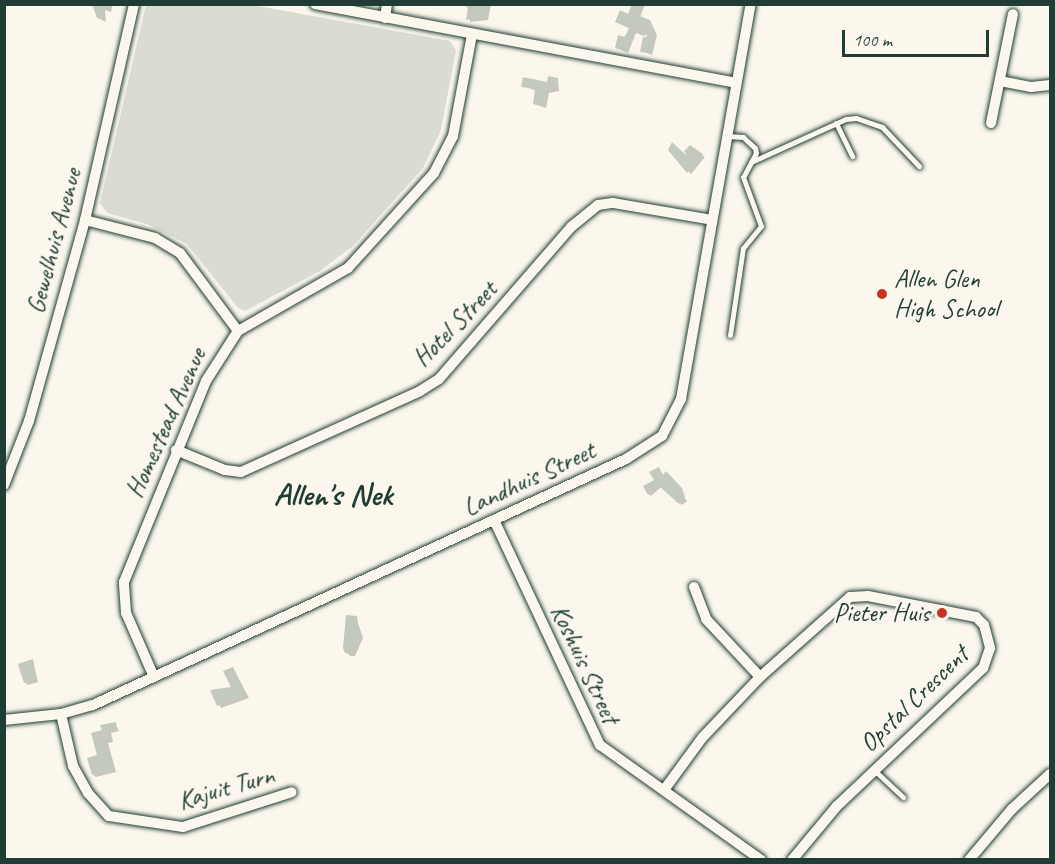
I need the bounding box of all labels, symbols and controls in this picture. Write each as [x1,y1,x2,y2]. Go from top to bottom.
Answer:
scale bar [845,18,992,56]
text: 100 m [853,29,892,51]
street label: Gewelhuis Avenue [20,165,88,317]
place label: Allen Glen High School [894,263,997,324]
street label: Hotel Street [406,274,504,374]
marker: Allen Glen High School [875,287,889,301]
street label: Homestead Avenue [119,343,213,503]
street label: Landhuis Street [458,435,600,523]
district label: Allen's Nek [274,476,392,514]
place label: Pieter Huis [834,597,930,629]
street label: Koshuis Street [544,600,626,728]
marker: Pieter Huis [935,606,949,620]
street label: Opstal Crescent [853,639,975,759]
street label: Kajuit Turn [175,759,277,817]

